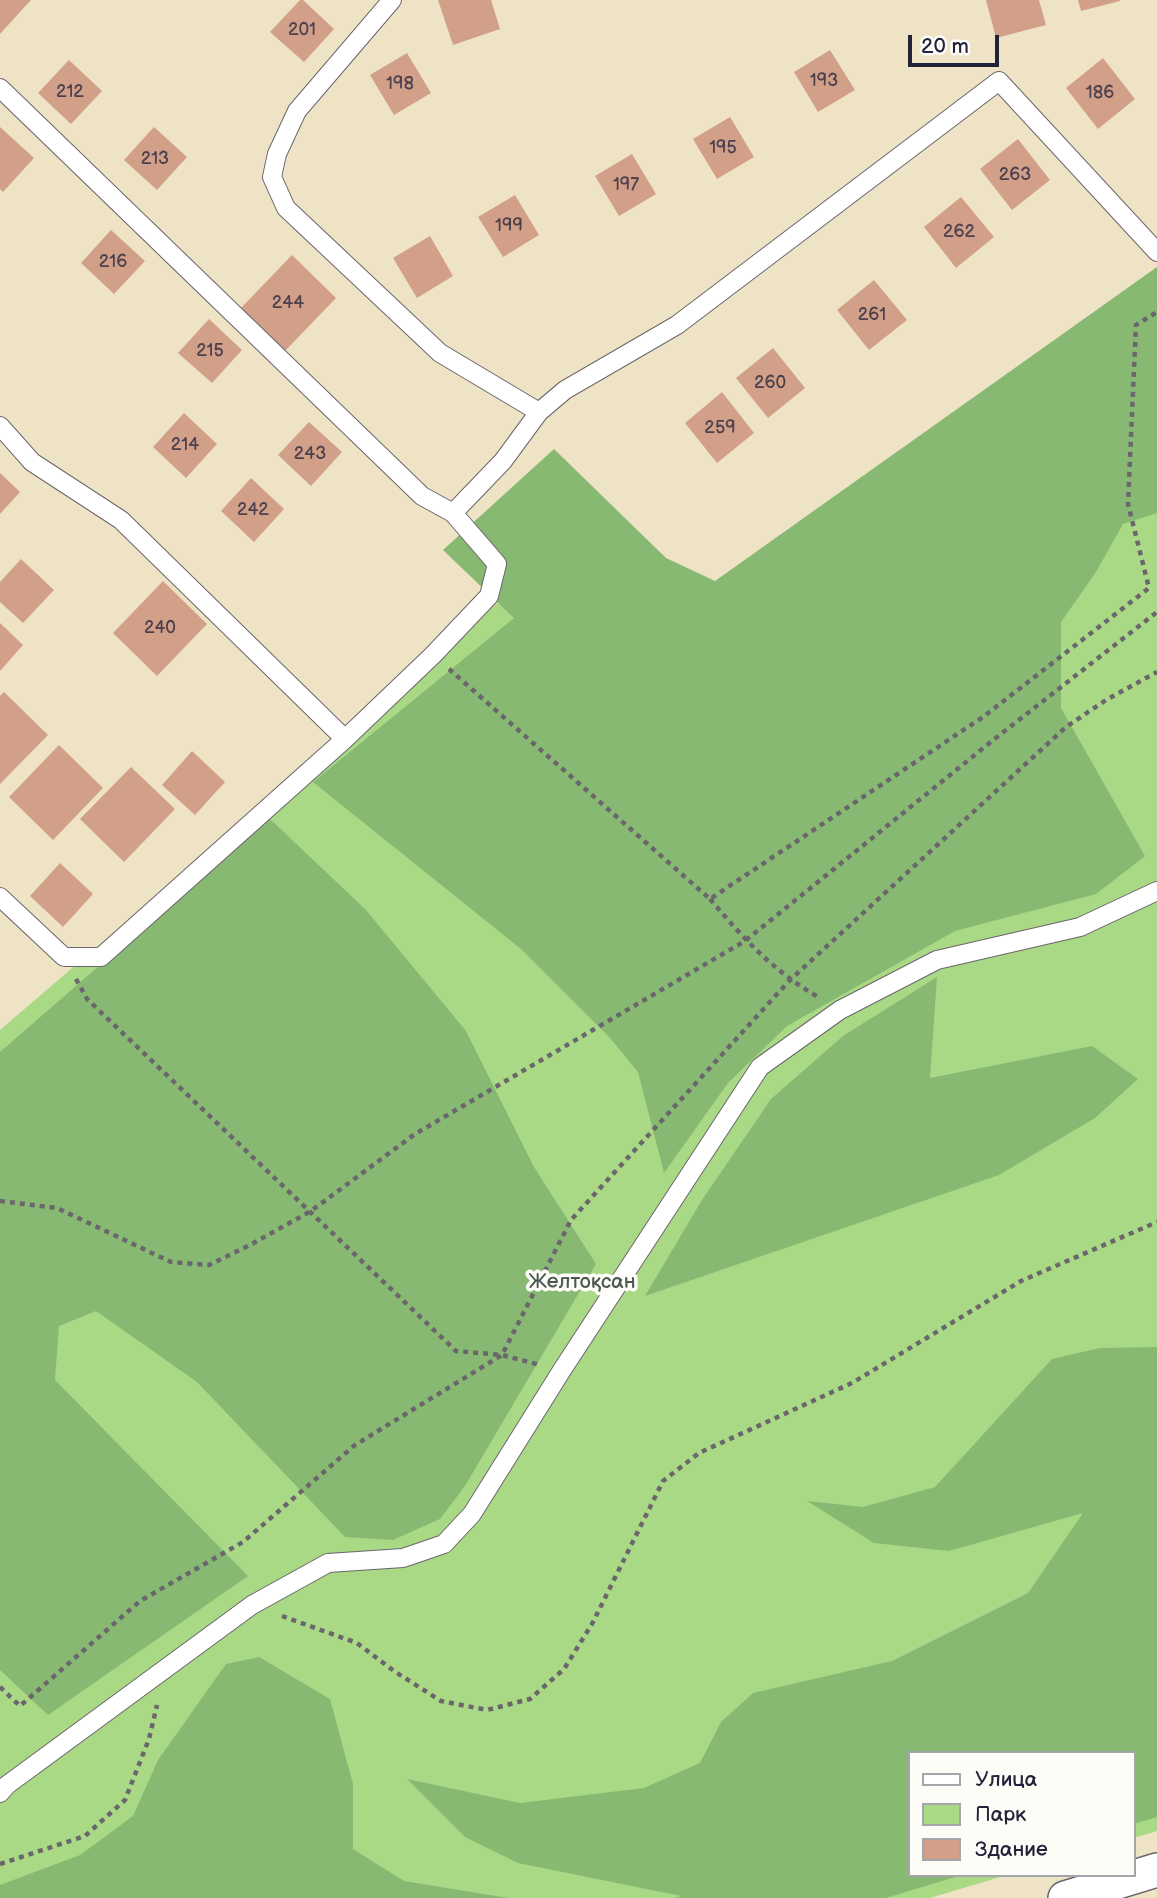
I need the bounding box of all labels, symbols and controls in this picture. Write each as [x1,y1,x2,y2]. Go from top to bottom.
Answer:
house number: 201 [288,19,316,41]
scale bar [912,21,1003,65]
text: 20 m [921,34,969,59]
house number: 193 [810,70,838,92]
house number: 198 [386,73,414,95]
house number: 212 [56,81,84,103]
house number: 186 [1086,82,1114,104]
house number: 195 [709,137,737,159]
house number: 213 [141,148,169,170]
house number: 263 [999,164,1031,186]
house number: 197 [613,174,639,196]
house number: 199 [495,215,523,237]
house number: 262 [943,221,975,243]
house number: 216 [99,251,127,273]
house number: 244 [272,292,304,314]
house number: 261 [858,304,886,326]
house number: 215 [196,340,224,362]
house number: 260 [754,372,786,394]
house number: 259 [704,417,736,439]
house number: 214 [171,434,199,456]
house number: 243 [294,443,326,465]
house number: 242 [237,499,269,521]
house number: 240 [144,617,176,639]
park label: Желтоқсан [528,1270,636,1296]
legend [908,1751,1136,1877]
text: Улица [975,1767,1037,1792]
text: Парк [975,1802,1026,1827]
text: Здание [975,1837,1048,1862]

